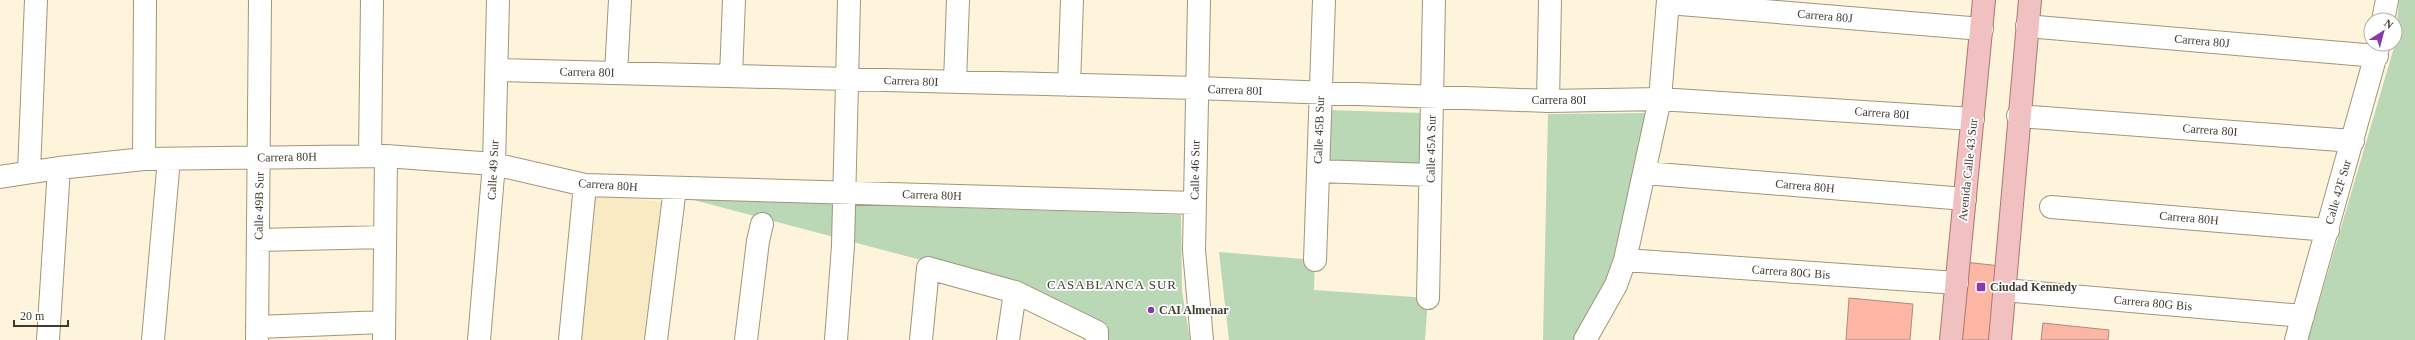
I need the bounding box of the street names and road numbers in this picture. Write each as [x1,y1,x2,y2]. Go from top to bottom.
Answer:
street label: Carrera 80J [1797,7,1854,25]
street label: Carrera 80J [2174,32,2231,50]
street label: Carrera 80I [559,65,615,79]
street label: Carrera 80I [883,73,939,89]
street label: Carrera 80I [1207,82,1263,98]
street label: Carrera 80I [1532,93,1586,107]
street label: Calle 45B Sur [1311,96,1327,164]
street label: Carrera 80I [1854,104,1910,122]
street label: Calle 45A Sur [1423,115,1439,183]
street label: Avenida Calle 43 Sur [1956,118,1980,222]
street label: Carrera 80I [2182,121,2238,139]
street label: Calle 49 Sur [484,140,502,200]
street label: Calle 46 Sur [1187,140,1203,200]
street label: Carrera 80H [257,149,317,165]
street label: Calle 42F Sur [2322,158,2354,226]
street label: Calle 49B Sur [251,172,267,240]
street label: Carrera 80H [578,176,639,194]
street label: Carrera 80H [1775,176,1836,196]
street label: Carrera 80H [902,187,962,203]
street label: Carrera 80H [2159,208,2220,228]
street label: Carrera 80G Bis [1751,262,1831,282]
street label: Carrera 80G Bis [2113,293,2193,313]

